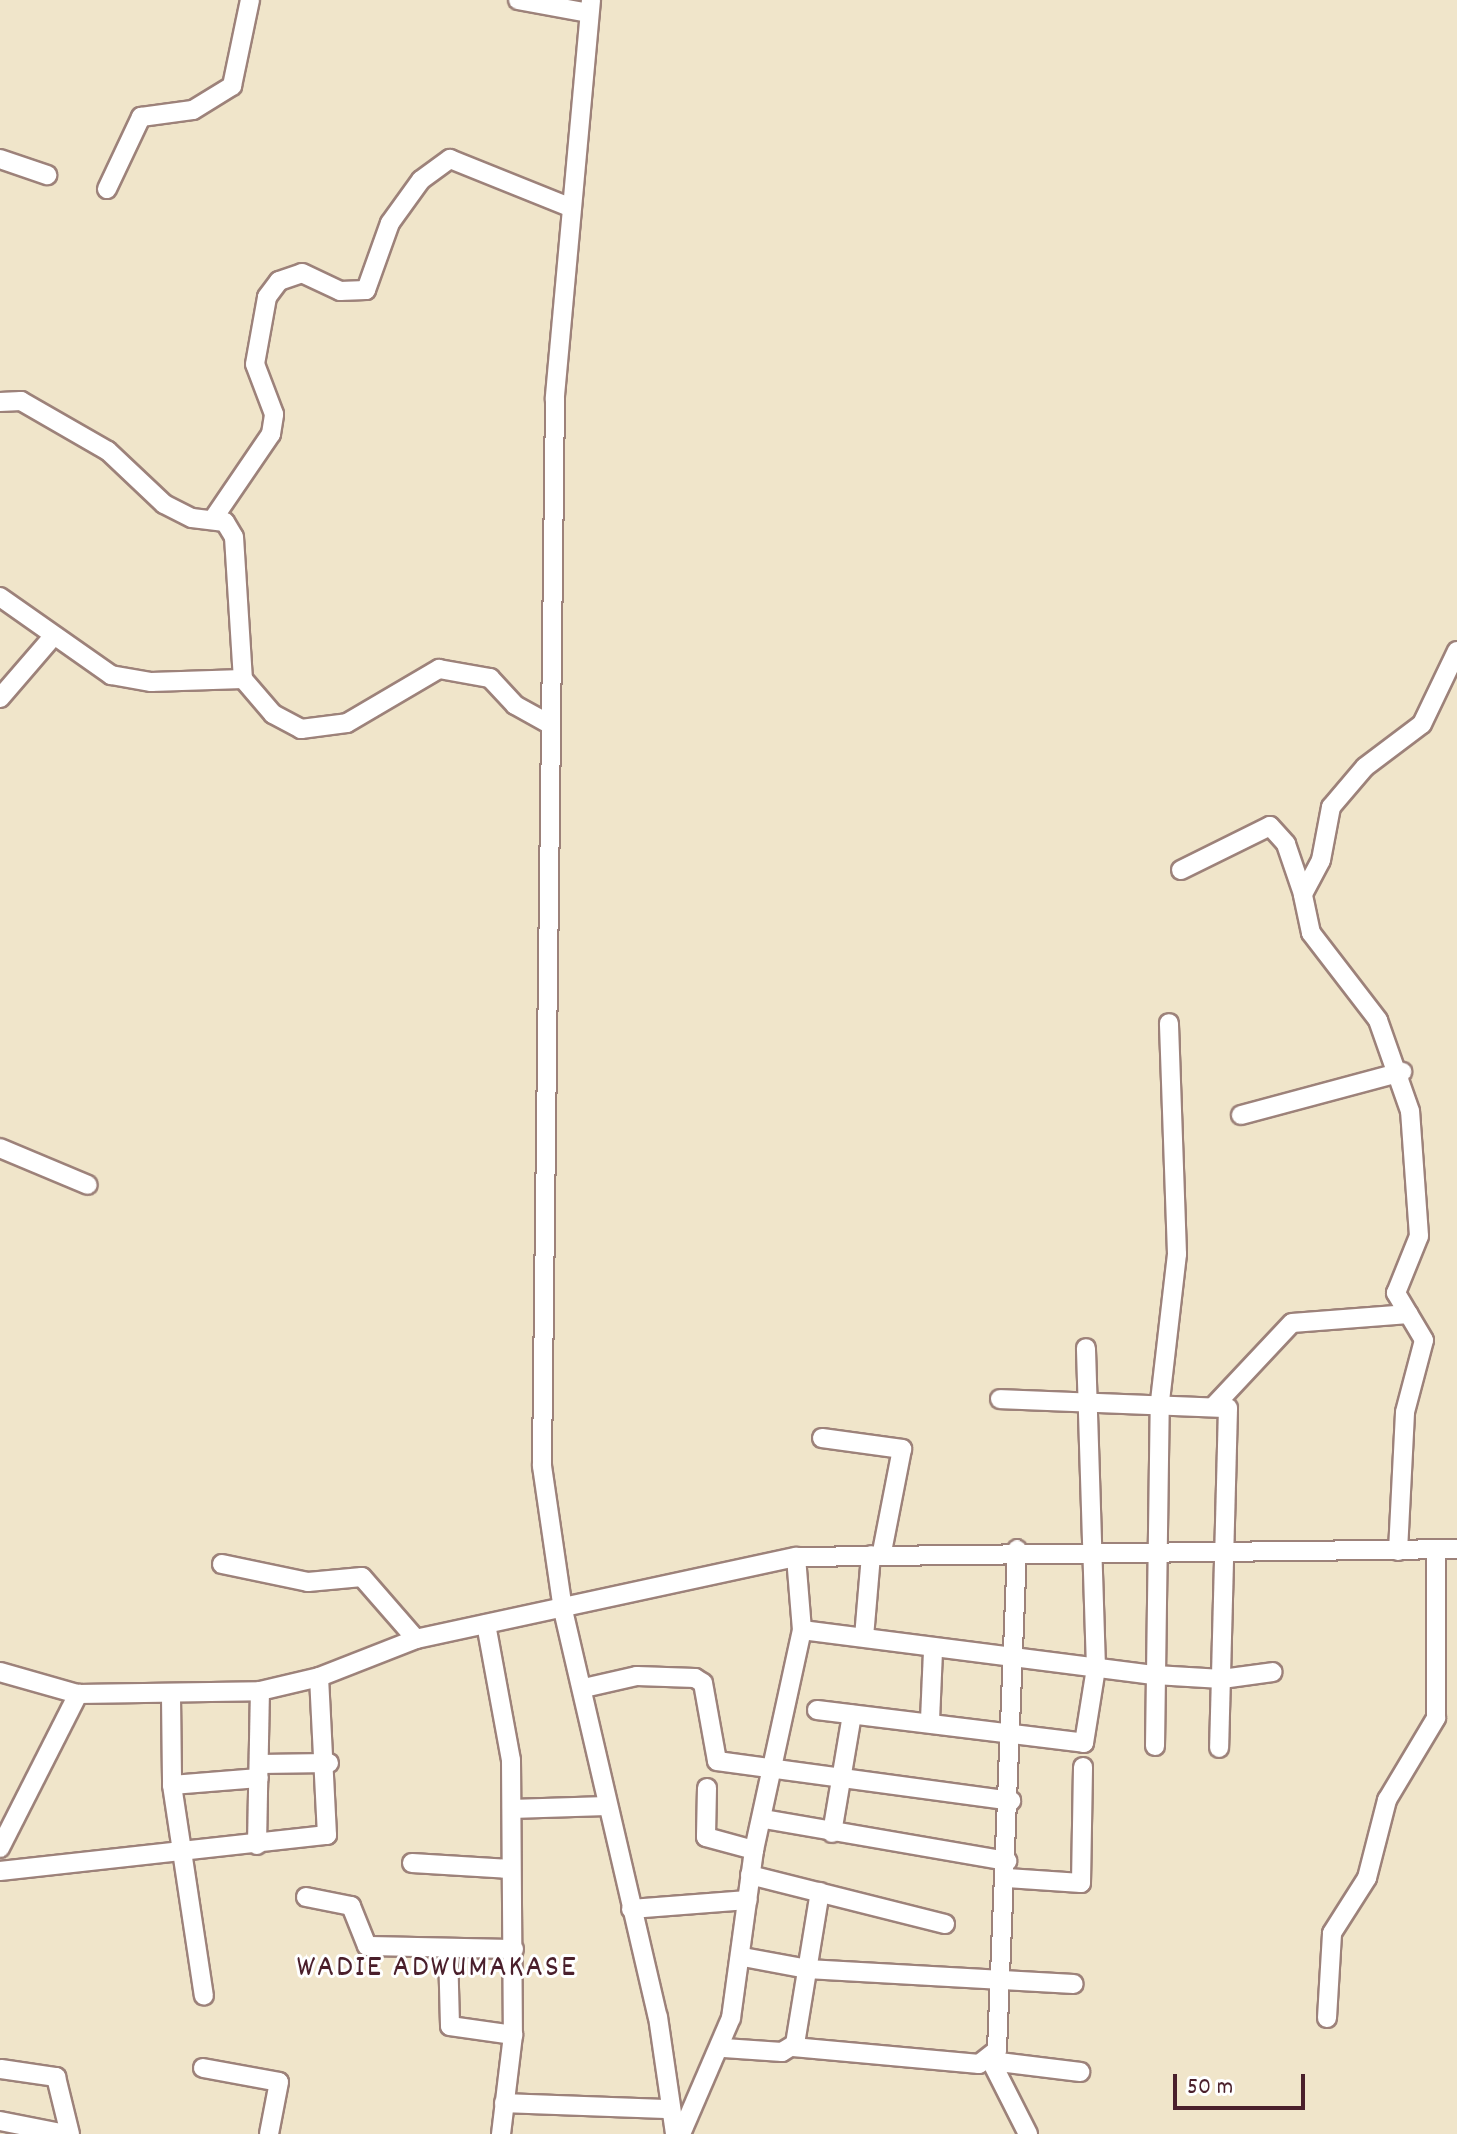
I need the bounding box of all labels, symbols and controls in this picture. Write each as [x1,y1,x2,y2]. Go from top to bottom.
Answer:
district label: WADIE ADWUMAKASE [296,1950,578,1988]
scale bar [1177,2058,1309,2108]
text: 50 m [1187,2071,1233,2105]

